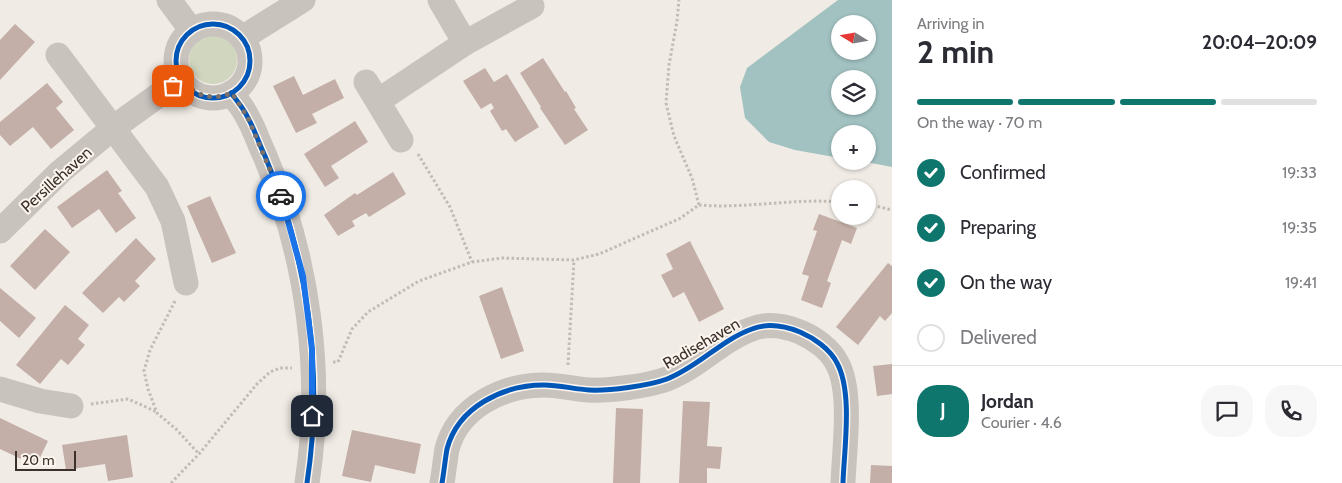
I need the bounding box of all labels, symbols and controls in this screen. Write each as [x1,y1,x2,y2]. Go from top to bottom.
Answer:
text: Arriving in [917,14,984,33]
north arrow [831,15,876,60]
map controls [831,15,876,225]
text: 20:04–20:09 [1202,31,1317,54]
text: 2 min [917,32,994,71]
pin [152,65,194,107]
button: layers [831,70,876,115]
icon: bag [159,72,187,100]
text: On the way · 70 m [917,113,1042,132]
button: + [831,125,876,170]
street label: Persillehaven [17,143,96,216]
icon: check [917,159,945,187]
text: Confirmed [960,161,1046,184]
text: 19:33 [1282,163,1317,182]
courier [256,171,306,221]
button: − [831,180,876,225]
icon: car [267,182,295,210]
icon: check [917,214,945,242]
text: Preparing [960,216,1036,239]
text: 19:35 [1282,218,1317,237]
icon: check [917,269,945,297]
text: On the way [960,271,1052,294]
text: 19:41 [1285,273,1317,292]
street label: Radisehaven [660,314,743,373]
text: Delivered [960,326,1037,349]
button: chat [1201,385,1253,437]
button: phone [1265,385,1317,437]
text: Jordan [981,390,1034,413]
pin [291,395,333,437]
text: J [940,399,946,422]
icon: home [298,402,326,430]
text: Courier · 4.6 [981,413,1062,432]
scale bar [15,448,76,471]
text: 20 m [22,451,55,469]

